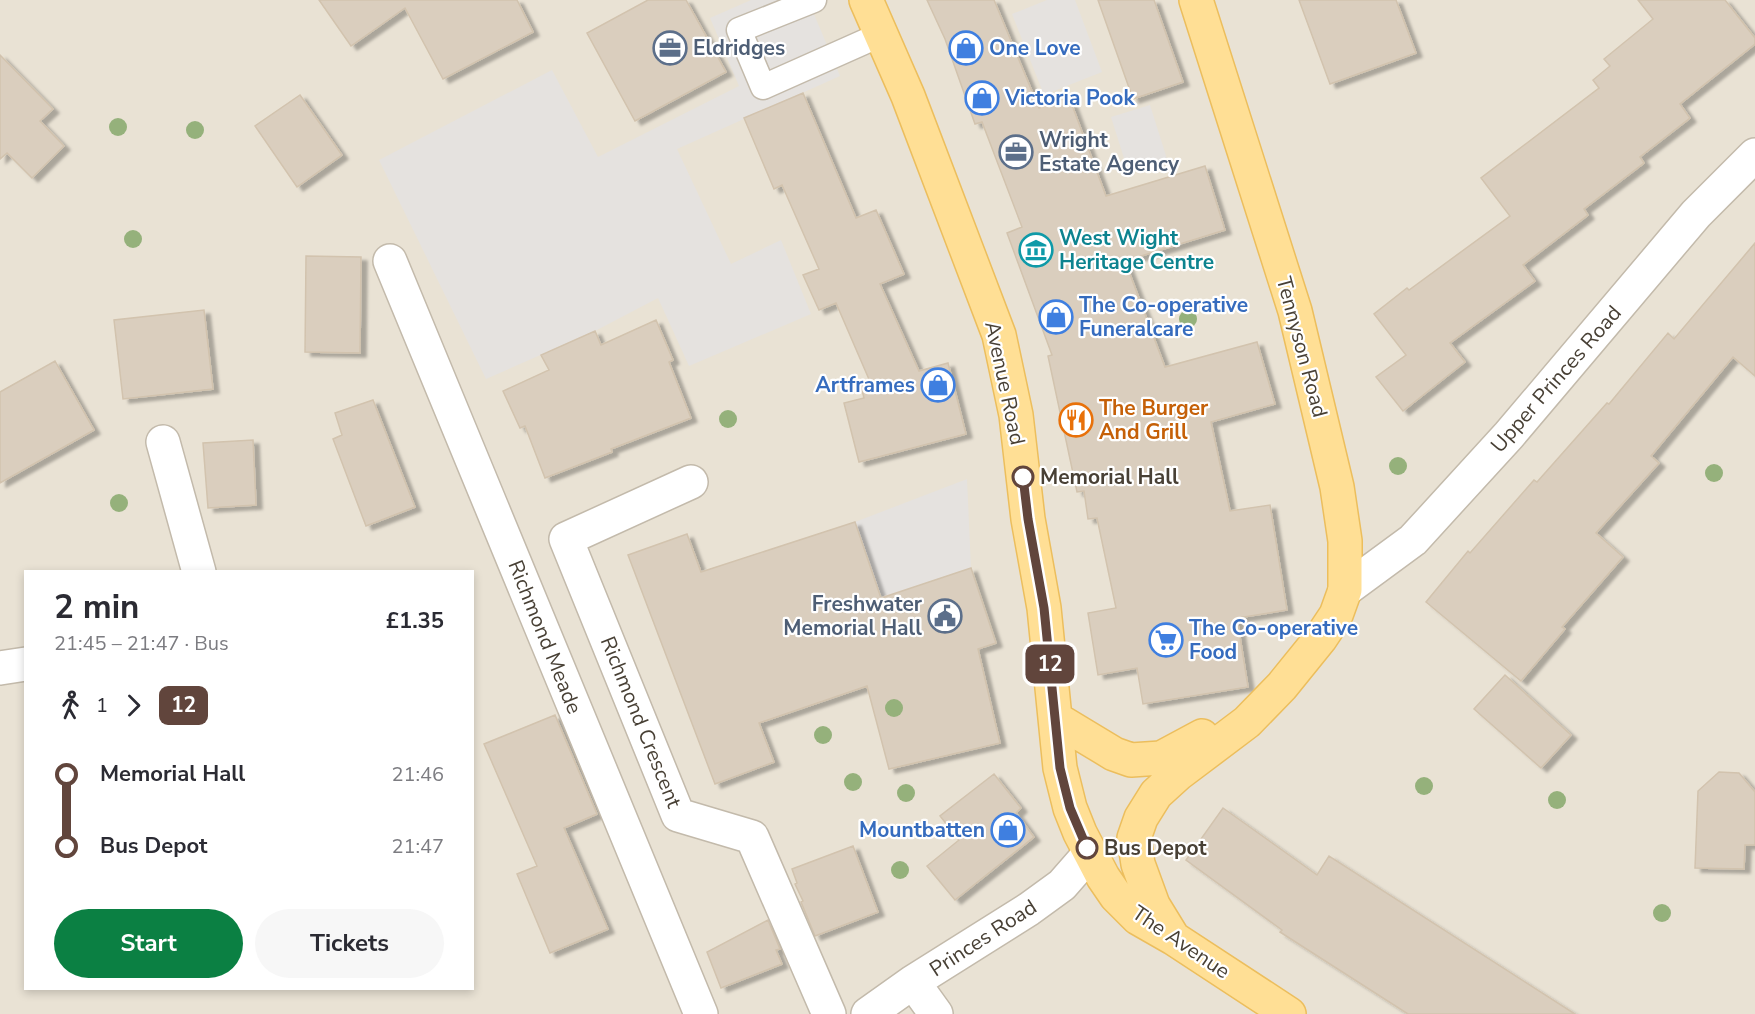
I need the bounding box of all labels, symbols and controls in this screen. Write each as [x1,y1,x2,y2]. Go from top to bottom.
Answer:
office icon: Eldridges [652,30,688,66]
shop icon: One Love [948,30,984,66]
place label: Eldridges [693,34,785,62]
place label: One Love [989,34,1081,62]
shop icon: Victoria Pook [964,80,1000,116]
place label: Victoria Pook [1004,84,1135,112]
place label: Wright Estate Agency [1039,126,1180,178]
office icon: Wright Estate Agency [998,134,1034,170]
place label: West Wight Heritage Centre [1059,224,1214,276]
museum icon: West Wight Heritage Centre [1018,232,1054,268]
street label: Tennyson Road [1270,274,1334,420]
place label: The Co-operative Funeralcare [1079,291,1248,343]
shop icon: The Co-operative Funeralcare [1038,299,1074,335]
street label: Upper Princes Road [1484,300,1628,458]
street label: Avenue Road [978,319,1032,447]
shop icon: Artframes [920,367,956,403]
place label: Artframes [815,371,915,399]
place label: The Burger And Grill [1099,394,1209,446]
restaurant icon: The Burger And Grill [1058,402,1094,438]
place label: Memorial Hall [1040,463,1179,491]
marker: Memorial Hall [1012,466,1034,488]
street label: Richmond Meade [501,556,589,718]
text: 2 min [54,585,139,630]
place label: Freshwater Memorial Hall [783,590,923,642]
public building icon: Freshwater Memorial Hall [927,598,963,634]
text: £1.35 [386,606,444,636]
place label: The Co-operative Food [1189,614,1358,666]
supermarket icon: The Co-operative Food [1148,622,1184,658]
text: 21:45 – 21:47 · Bus [54,630,229,657]
street label: Richmond Crescent [594,632,688,812]
line badge: 12 [1023,644,1077,684]
text: 12 [1037,650,1063,678]
icon: walk [54,689,87,722]
icon: forward [117,689,150,722]
text: 12 [171,691,196,719]
text: 1 [96,692,108,719]
text: Memorial Hall [100,759,245,789]
text: 21:46 [391,761,444,788]
shop icon: Mountbatten [990,812,1026,848]
place label: Mountbatten [859,816,985,844]
text: Bus Depot [100,831,207,861]
text: 21:47 [391,833,444,860]
place label: Bus Depot [1104,834,1207,862]
marker: Bus Depot [1076,837,1098,859]
street label: Princes Road [924,893,1042,983]
street label: The Avenue [1126,899,1236,985]
button: Start [54,909,243,978]
button: Tickets [255,909,444,978]

